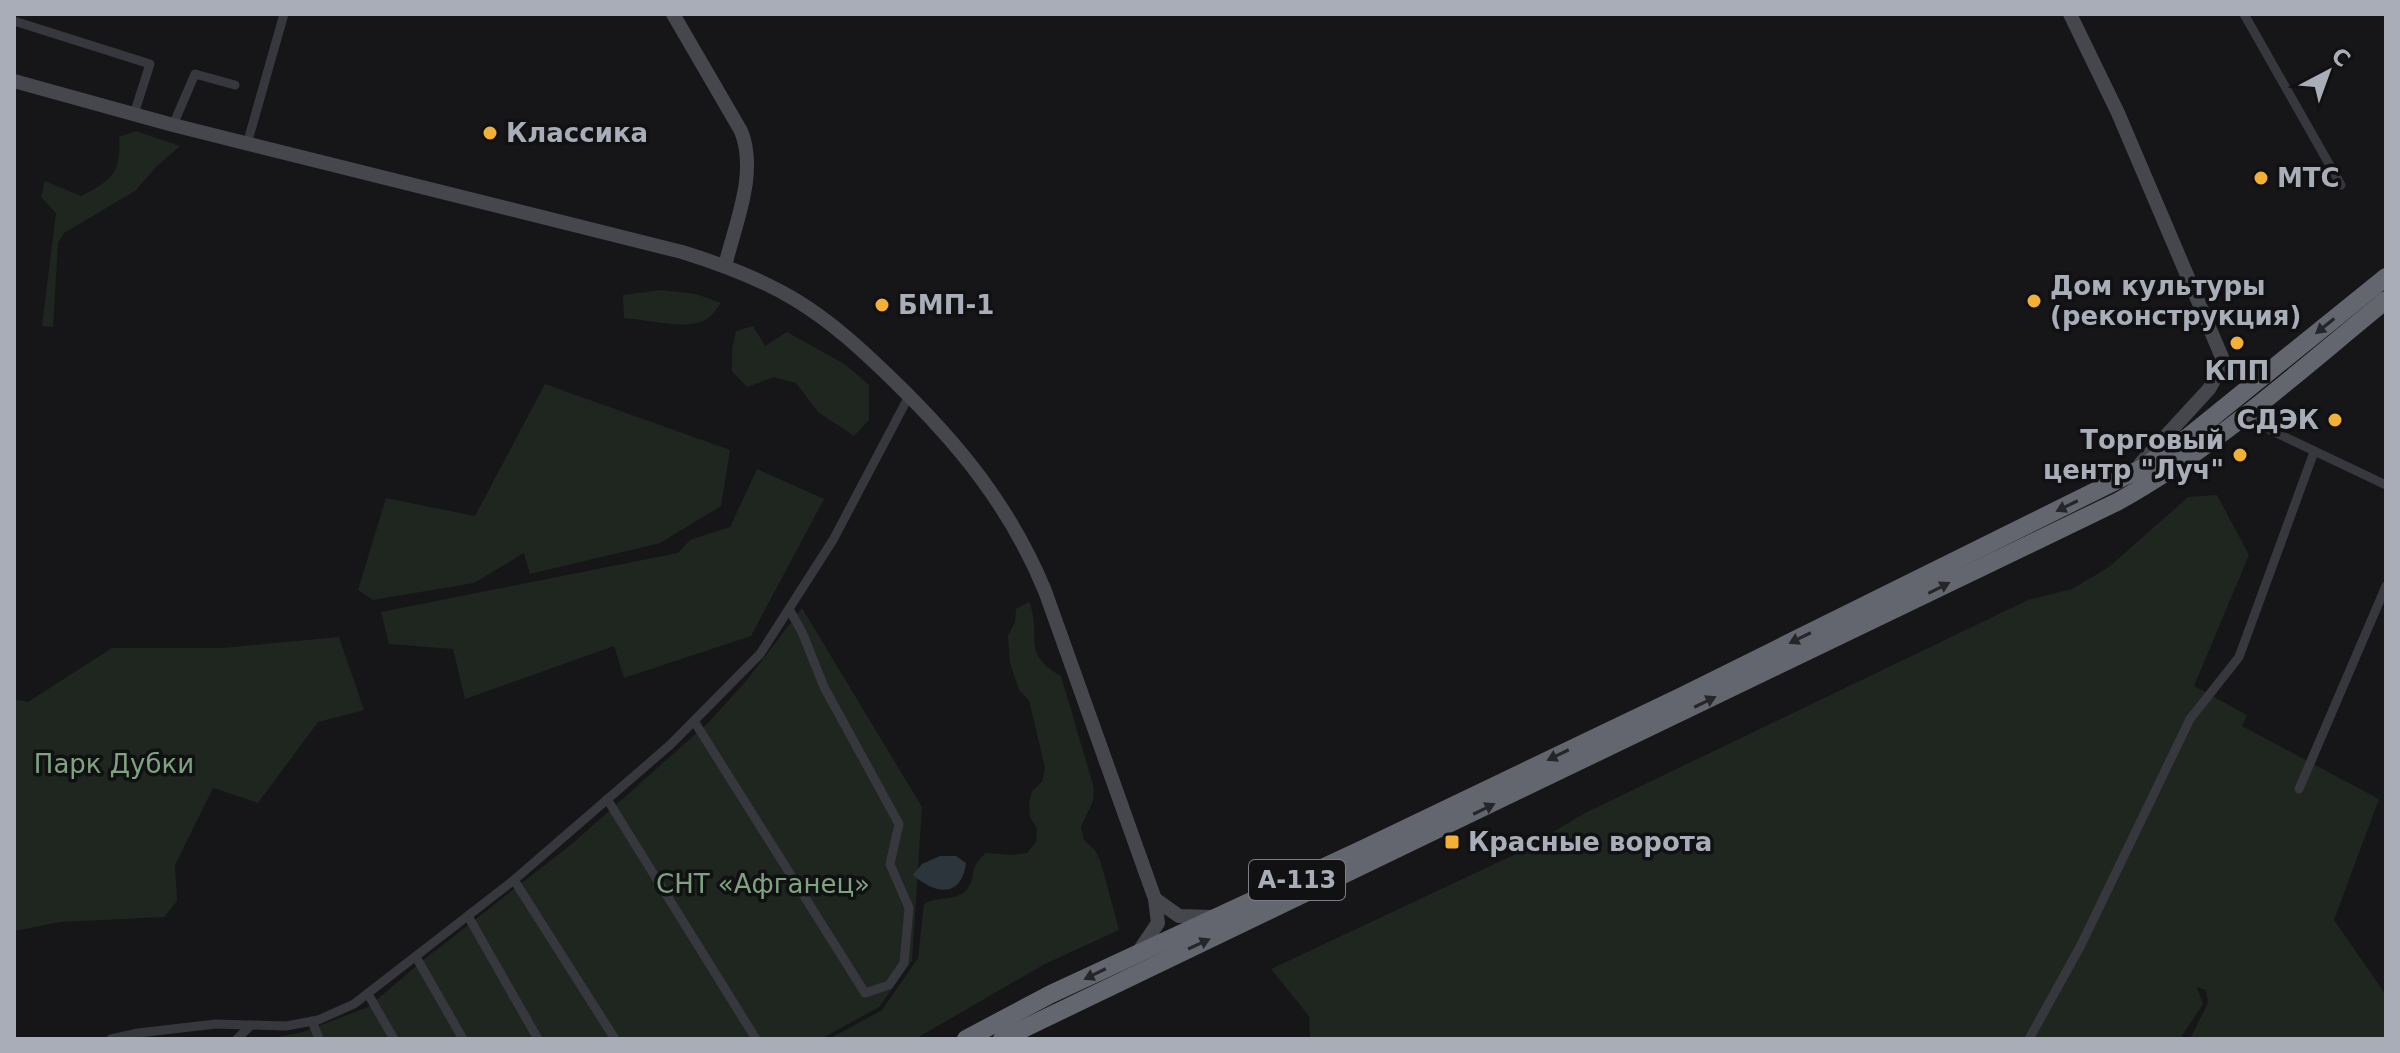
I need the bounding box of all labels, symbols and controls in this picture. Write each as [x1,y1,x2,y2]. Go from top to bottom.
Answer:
north arrow [2288,32,2368,112]
text: С [2326,43,2355,72]
place label: Классика [506,118,648,148]
marker: Классика [481,124,499,142]
place label: МТС [2277,163,2340,193]
marker: МТС [2252,169,2270,187]
place label: Дом культуры (реконструкция) [2050,271,2301,331]
place label: БМП-1 [898,290,994,320]
marker: Дом культуры (реконструкция) [2025,292,2043,310]
marker: БМП-1 [873,296,891,314]
one-way arrow [2315,318,2335,334]
marker: КПП [2228,334,2246,352]
place label: КПП [2205,356,2269,386]
place label: СДЭК [2236,405,2319,435]
marker: СДЭК [2326,411,2344,429]
place label: Торговый центр "Луч" [2043,425,2224,485]
marker: Торговый центр "Луч" [2231,446,2249,464]
one-way arrow [2055,500,2078,513]
one-way arrow [1927,582,1950,595]
one-way arrow [1788,631,1811,645]
one-way arrow [1694,695,1717,709]
one-way arrow [1546,748,1569,762]
park label: Парк Дубки [34,749,194,779]
one-way arrow [1472,802,1495,816]
place label: Красные ворота [1468,827,1712,857]
marker: Красные ворота [1443,833,1461,851]
road number: А-113 [1249,860,1345,900]
park label: СНТ «Афганец» [656,869,870,899]
one-way arrow [1187,937,1210,951]
one-way arrow [1083,967,1106,981]

